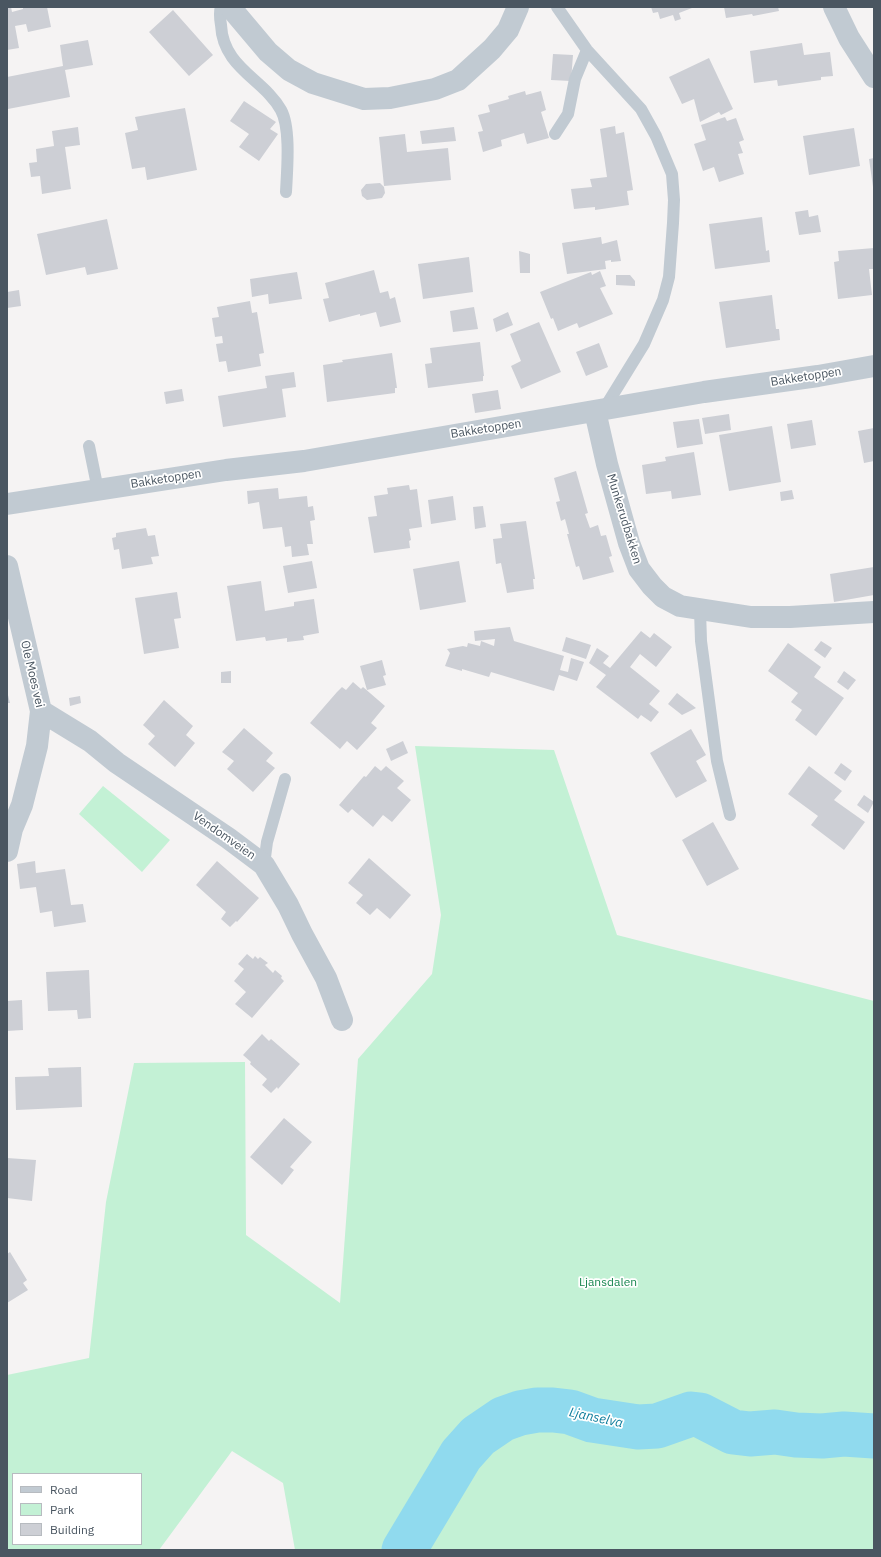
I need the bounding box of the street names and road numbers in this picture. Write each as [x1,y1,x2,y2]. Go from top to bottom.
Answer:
street label: Bakketoppen [770,364,842,390]
street label: Bakketoppen [450,416,522,442]
street label: Bakketoppen [130,466,202,492]
street label: Munkerudbakken [603,472,645,566]
street label: Ole Moes vei [17,639,47,709]
street label: Vendomveien [190,809,258,863]

